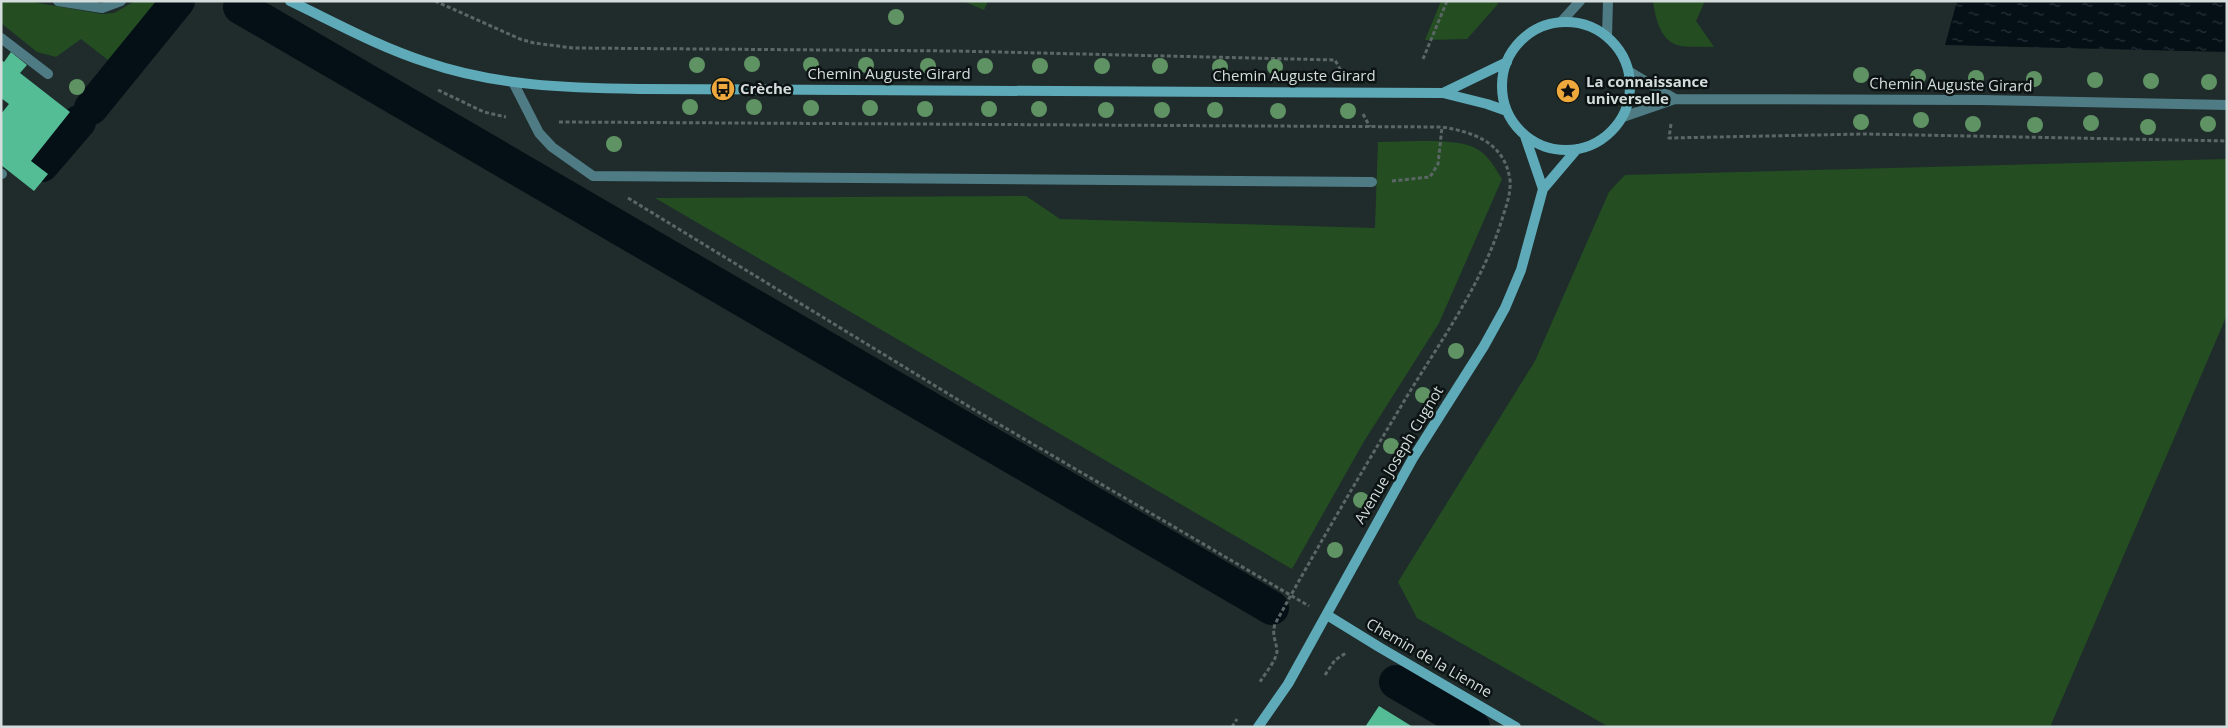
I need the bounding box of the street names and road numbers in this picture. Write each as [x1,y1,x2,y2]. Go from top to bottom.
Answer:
street label: Chemin Auguste Girard [807,63,971,83]
street label: Chemin Auguste Girard [1212,65,1376,85]
street label: Chemin Auguste Girard [1869,73,2033,95]
street label: Avenue Joseph Cugnot [1349,382,1447,527]
street label: Chemin de la Lienne [1363,613,1496,701]

